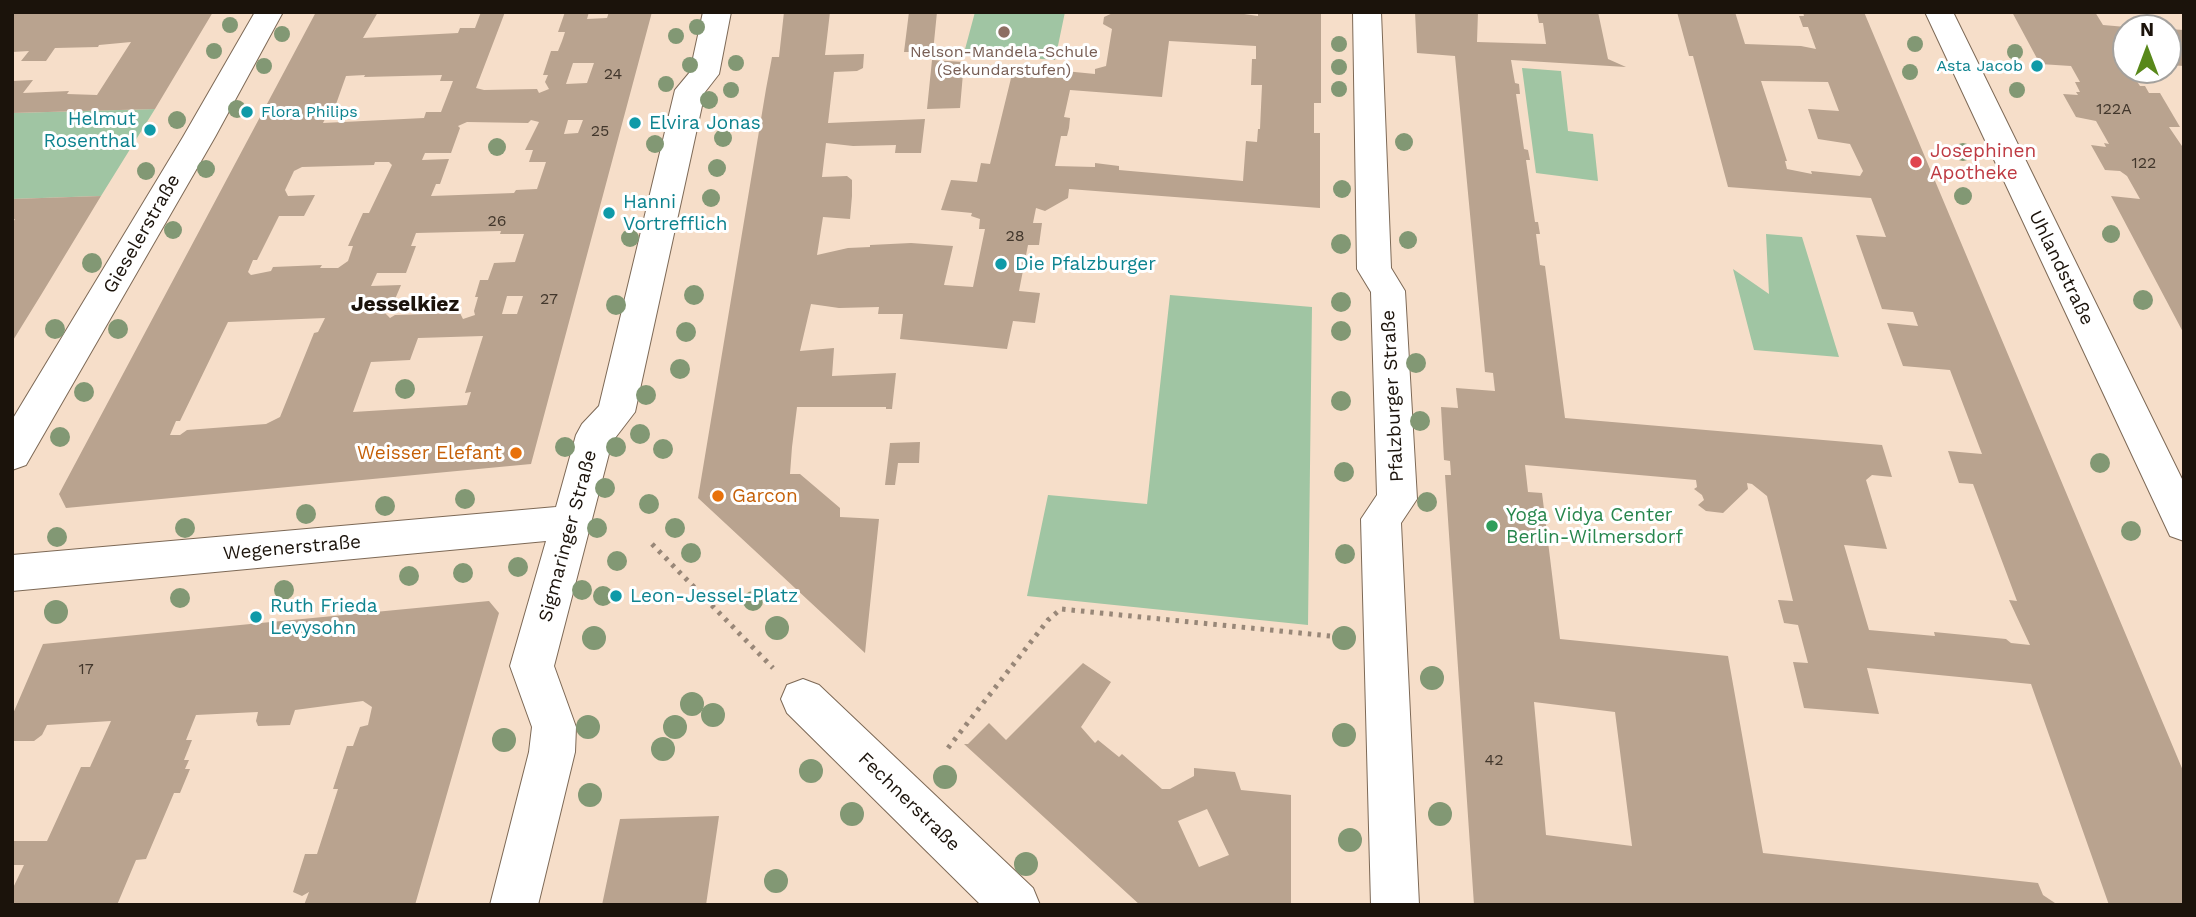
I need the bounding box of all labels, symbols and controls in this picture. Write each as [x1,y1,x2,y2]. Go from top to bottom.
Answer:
north arrow [2112,14,2182,84]
text: N [2140,18,2154,41]
marker: Nelson-Mandela-Schule (Sekundarstufen) [996,24,1012,40]
place label: Nelson-Mandela-Schule (Sekundarstufen) [910,42,1098,80]
place label: Asta Jacob [1936,56,2023,76]
marker: Asta Jacob [2029,58,2045,74]
house number: 24 [604,64,622,84]
house number: 122A [2096,99,2132,119]
place label: Flora Philips [261,102,358,122]
marker: Flora Philips [239,104,255,120]
place label: Helmut Rosenthal [43,108,136,152]
place label: Elvira Jonas [649,112,761,134]
marker: Elvira Jonas [627,115,643,131]
house number: 25 [591,121,609,141]
marker: Helmut Rosenthal [142,122,158,138]
place label: Josephinen Apotheke [1930,140,2036,184]
house number: 122 [2132,153,2156,173]
marker: Josephinen Apotheke [1908,154,1924,170]
street label: Gieselerstraße [99,170,185,298]
place label: Hanni Vortrefflich [623,191,727,235]
marker: Hanni Vortrefflich [601,205,617,221]
street label: Uhlandstraße [2024,207,2098,329]
house number: 26 [487,211,507,231]
house number: 28 [1005,226,1025,246]
place label: Die Pfalzburger [1015,253,1156,275]
marker: Die Pfalzburger [993,256,1009,272]
house number: 27 [540,289,558,309]
district label: Jesselkiez [351,292,459,318]
street label: Pfalzburger Straße [1377,309,1409,483]
place label: Weisser Elefant [357,442,502,464]
marker: Weisser Elefant [508,445,524,461]
street label: Sigmaringer Straße [534,448,602,624]
place label: Garcon [732,485,798,507]
marker: Garcon [710,488,726,504]
place label: Yoga Vidya Center Berlin-Wilmersdorf [1506,504,1683,548]
marker: Yoga Vidya Center Berlin-Wilmersdorf [1484,518,1500,534]
street label: Wegenerstraße [222,531,362,565]
place label: Leon-Jessel-Platz [630,585,798,607]
marker: Leon-Jessel-Platz [608,588,624,604]
place label: Ruth Frieda Levysohn [270,595,378,639]
marker: Ruth Frieda Levysohn [248,609,264,625]
house number: 17 [78,659,94,679]
street label: Fechnerstraße [853,748,965,856]
house number: 42 [1484,750,1504,770]

